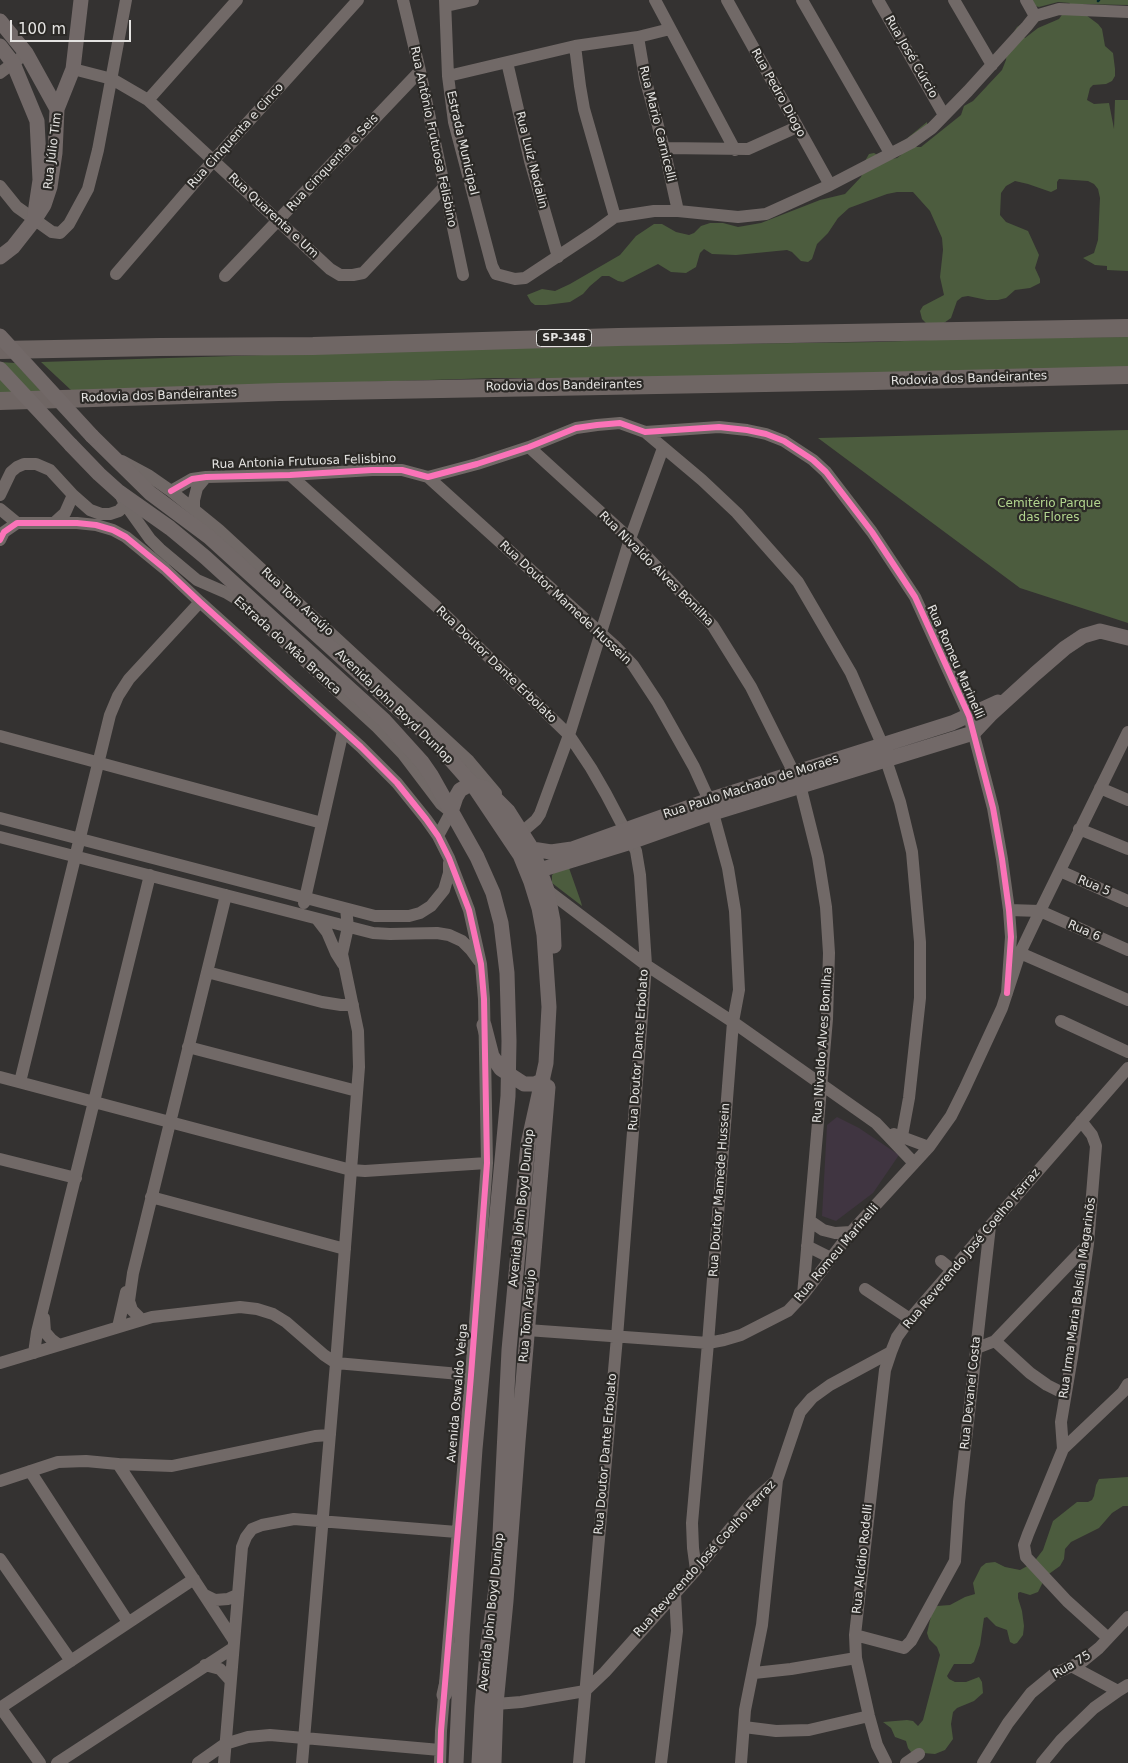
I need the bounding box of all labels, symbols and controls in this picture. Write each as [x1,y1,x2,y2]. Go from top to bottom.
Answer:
scale bar [12,10,134,42]
street label: Rua José Cúrcio [882,13,940,101]
text: 100 m [18,20,66,38]
street label: Rua Antônio Frutuosa Felisbino [407,45,459,229]
street label: Rua Pedro Diogo [748,46,808,140]
street label: Rua Mario Carnicelli [636,64,678,184]
street label: Rua Cinquenta e Cinco [185,80,287,192]
street label: Estrada Municipal [443,89,481,197]
street label: Rua Luíz Nadalin [512,110,550,210]
street label: Rua Cinquenta e Seis [284,111,382,215]
street label: Rua Júlio Tim [41,112,65,190]
street label: Rua Quarenta e Um [225,170,321,262]
road number: SP-348 [536,329,592,346]
street label: Rodovia dos Bandeirantes [891,369,1047,389]
street label: Rodovia dos Bandeirantes [486,377,642,395]
street label: Rodovia dos Bandeirantes [81,386,237,406]
street label: Rua Antonia Frutuosa Felisbino [211,452,397,472]
park label: Cemitério Parque das Flores [997,497,1101,525]
street label: Rua Nivaldo Alves Bonilha [596,509,716,629]
street label: Rua Doutor Mamede Hussein [496,538,634,668]
street label: Rua Tom Araújo [258,565,336,639]
street label: Estrada do Mão Branca [230,594,344,698]
street label: Rua Romeu Marinelli [923,603,987,721]
street label: Rua Doutor Dante Erbolato [433,604,559,726]
street label: Avenida John Boyd Dunlop [332,647,456,767]
street label: Rua Paulo Machado de Moraes [662,752,840,822]
street label: Rua 5 [1075,873,1113,899]
street label: Rua 6 [1065,917,1103,945]
street label: Rua Nivaldo Alves Bonilha [810,967,836,1123]
street label: Rua Doutor Dante Erbolato [626,969,652,1131]
street label: Rua Doutor Mamede Hussein [707,1102,733,1278]
street label: Avenida John Boyd Dunlop [507,1128,537,1288]
street label: Rua Reverendo José Coelho Ferraz [901,1166,1043,1332]
street label: Rua Irma Maria Balsília Magarinõs [1057,1196,1099,1400]
street label: Rua Romeu Marinelli [792,1201,882,1305]
street label: Rua Tom Araújo [517,1269,539,1363]
street label: Avenida Oswaldo Veiga [445,1323,471,1463]
street label: Rua Devanei Costa [958,1336,984,1450]
street label: Rua Doutor Dante Erbolato [592,1373,620,1535]
street label: Rua Reverendo José Coelho Ferraz [631,1478,779,1640]
street label: Rua Alcídio Rodelli [850,1503,876,1615]
street label: Avenida John Boyd Dunlop [477,1532,507,1692]
street label: Rua 75 [1050,1648,1094,1682]

